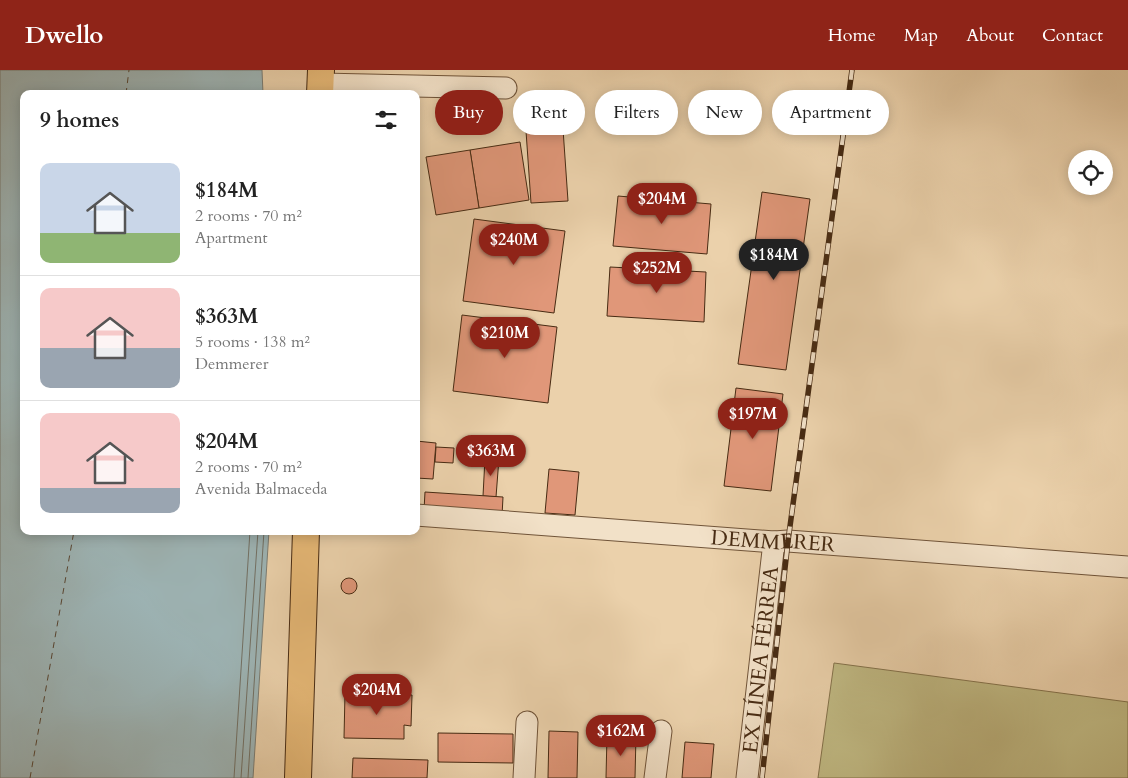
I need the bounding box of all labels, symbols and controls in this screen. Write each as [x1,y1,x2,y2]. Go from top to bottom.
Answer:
text: Dwello [25,19,103,52]
text: Home [828,23,876,48]
text: Map [904,23,938,48]
text: About [966,23,1014,48]
text: Contact [1042,23,1103,48]
chip: Buy [435,90,503,135]
chip: Rent [513,90,585,135]
chip: Filters [595,90,678,135]
chip: New [688,90,762,135]
chip: Apartment [772,90,889,135]
text: 9 homes [40,106,119,135]
icon: filters [372,106,400,134]
map controls [1068,150,1113,195]
button: locate [1068,150,1113,195]
text: $184M [195,176,258,205]
pin: $204M [627,182,697,225]
icon: home [80,183,140,243]
text: $204M [638,188,686,210]
text: 2 rooms · 70 m² [195,205,302,227]
pin: $240M [479,224,549,266]
text: Apartment [195,227,268,249]
text: $240M [490,229,538,251]
pin: $184M [739,238,809,281]
text: $184M [750,244,798,266]
pin: $252M [622,252,692,294]
text: $252M [633,257,681,279]
text: $363M [195,302,258,331]
icon: home [80,308,140,368]
pin: $210M [470,316,540,359]
text: $210M [481,322,529,344]
text: 5 rooms · 138 m² [195,331,310,353]
text: Demmerer [195,353,269,375]
pin: $197M [718,398,788,440]
text: $197M [729,403,777,425]
text: $204M [195,427,258,456]
icon: home [80,433,140,493]
pin: $363M [456,434,526,477]
text: $363M [467,440,515,462]
text: 2 rooms · 70 m² [195,456,302,478]
text: Avenida Balmaceda [195,478,327,500]
street label: DEMMERER [710,523,837,560]
street label: EX LÍNEA FÉRREA [736,564,786,755]
pin: $204M [342,674,412,716]
text: $204M [353,679,401,701]
pin: $162M [586,714,656,757]
text: $162M [597,720,645,742]

